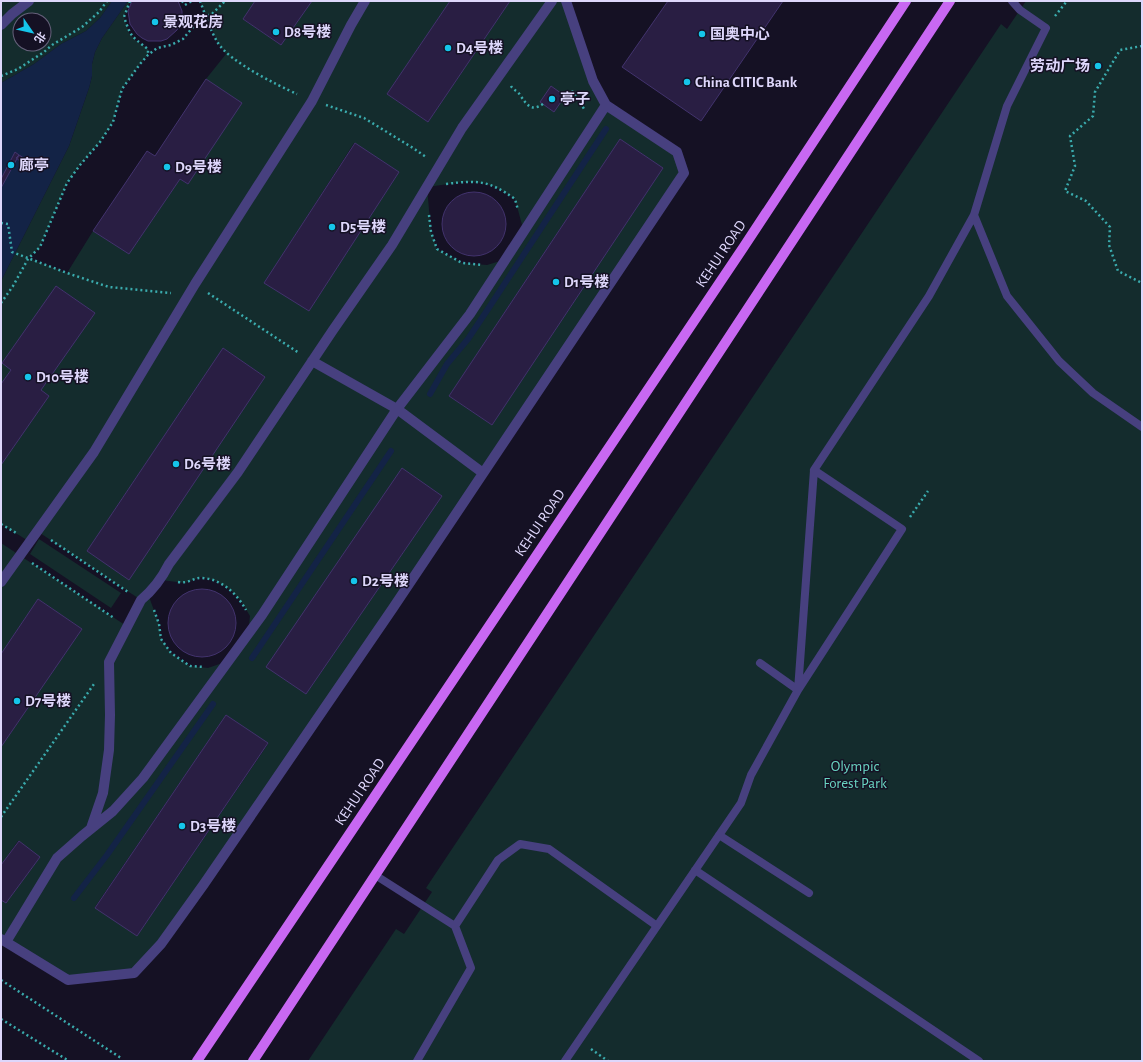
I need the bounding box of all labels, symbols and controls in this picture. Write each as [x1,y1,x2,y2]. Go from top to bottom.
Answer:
north arrow [12,12,52,52]
place label: 景观花房 [163,14,223,30]
marker: 景观花房 [150,17,160,27]
place label: D8号楼 [284,24,331,40]
place label: 国奥中心 [710,26,770,42]
marker: D8号楼 [271,27,281,37]
marker: 国奥中心 [697,29,707,39]
text: 北 [32,30,48,45]
place label: D4号楼 [456,40,503,56]
marker: D4号楼 [443,43,453,53]
place label: 劳动广场 [1030,58,1090,74]
marker: 劳动广场 [1093,61,1103,71]
place label: China CITIC Bank [695,75,798,90]
marker: China CITIC Bank [682,77,692,87]
place label: 亭子 [560,91,590,107]
marker: 亭子 [547,94,557,104]
place label: 廊亭 [19,157,49,173]
place label: D9号楼 [175,159,222,175]
marker: 廊亭 [6,160,16,170]
marker: D9号楼 [162,162,172,172]
street label: KEHUI ROAD [693,217,749,290]
place label: D5号楼 [340,219,386,235]
marker: D5号楼 [327,222,337,232]
place label: D1号楼 [564,274,609,290]
marker: D1号楼 [551,277,561,287]
place label: D10号楼 [36,369,89,385]
marker: D10号楼 [23,372,33,382]
place label: D6号楼 [184,456,231,472]
marker: D6号楼 [171,459,181,469]
street label: KEHUI ROAD [512,486,568,559]
place label: D2号楼 [362,573,409,589]
marker: D2号楼 [349,576,359,586]
place label: D7号楼 [25,693,71,709]
marker: D7号楼 [12,696,22,706]
street label: KEHUI ROAD [332,755,388,828]
park label: Olympic Forest Park [823,759,887,791]
place label: D3号楼 [190,818,236,834]
marker: D3号楼 [177,821,187,831]

